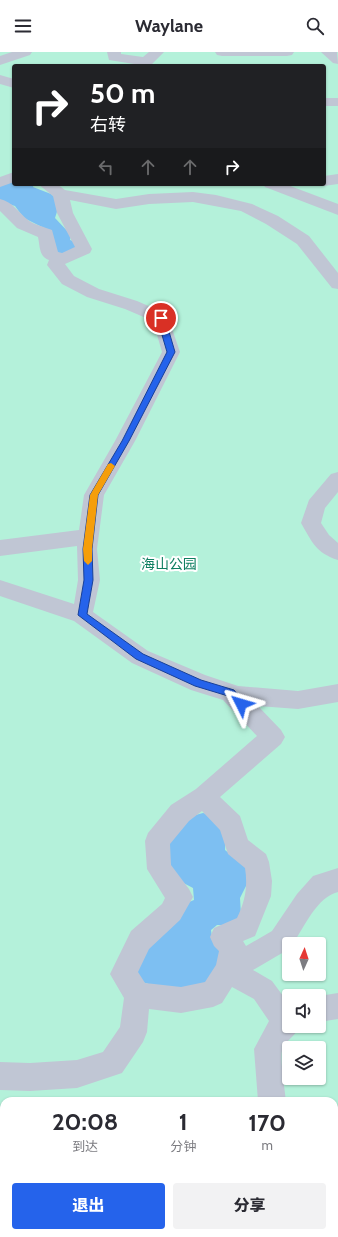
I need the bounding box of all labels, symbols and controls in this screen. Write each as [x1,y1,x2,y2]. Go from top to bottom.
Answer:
icon: menu [12,15,34,37]
text: Waylane [135,15,203,37]
icon: search [304,15,326,37]
text: 50 m [90,76,155,110]
icon: right [24,80,76,132]
text: 右转 [90,114,126,136]
icon: left [95,156,117,178]
icon: ahead [137,156,159,178]
icon: ahead [179,156,201,178]
icon: right [221,156,243,178]
pin [144,301,178,335]
icon: arrive [150,307,172,329]
park label: 海山公园 [141,555,197,573]
position arrow [220,683,262,725]
north arrow [282,937,326,981]
map controls [282,937,326,1085]
button: sound [282,989,326,1033]
button: layers [282,1041,326,1085]
text: 20:08 [52,1107,118,1136]
text: 1 [179,1107,188,1136]
text: 170 [248,1108,286,1137]
text: m [261,1137,273,1153]
text: 到达 [72,1138,98,1154]
text: 分钟 [170,1138,196,1154]
button: 退出 [12,1183,165,1229]
button: 分享 [173,1183,326,1229]

